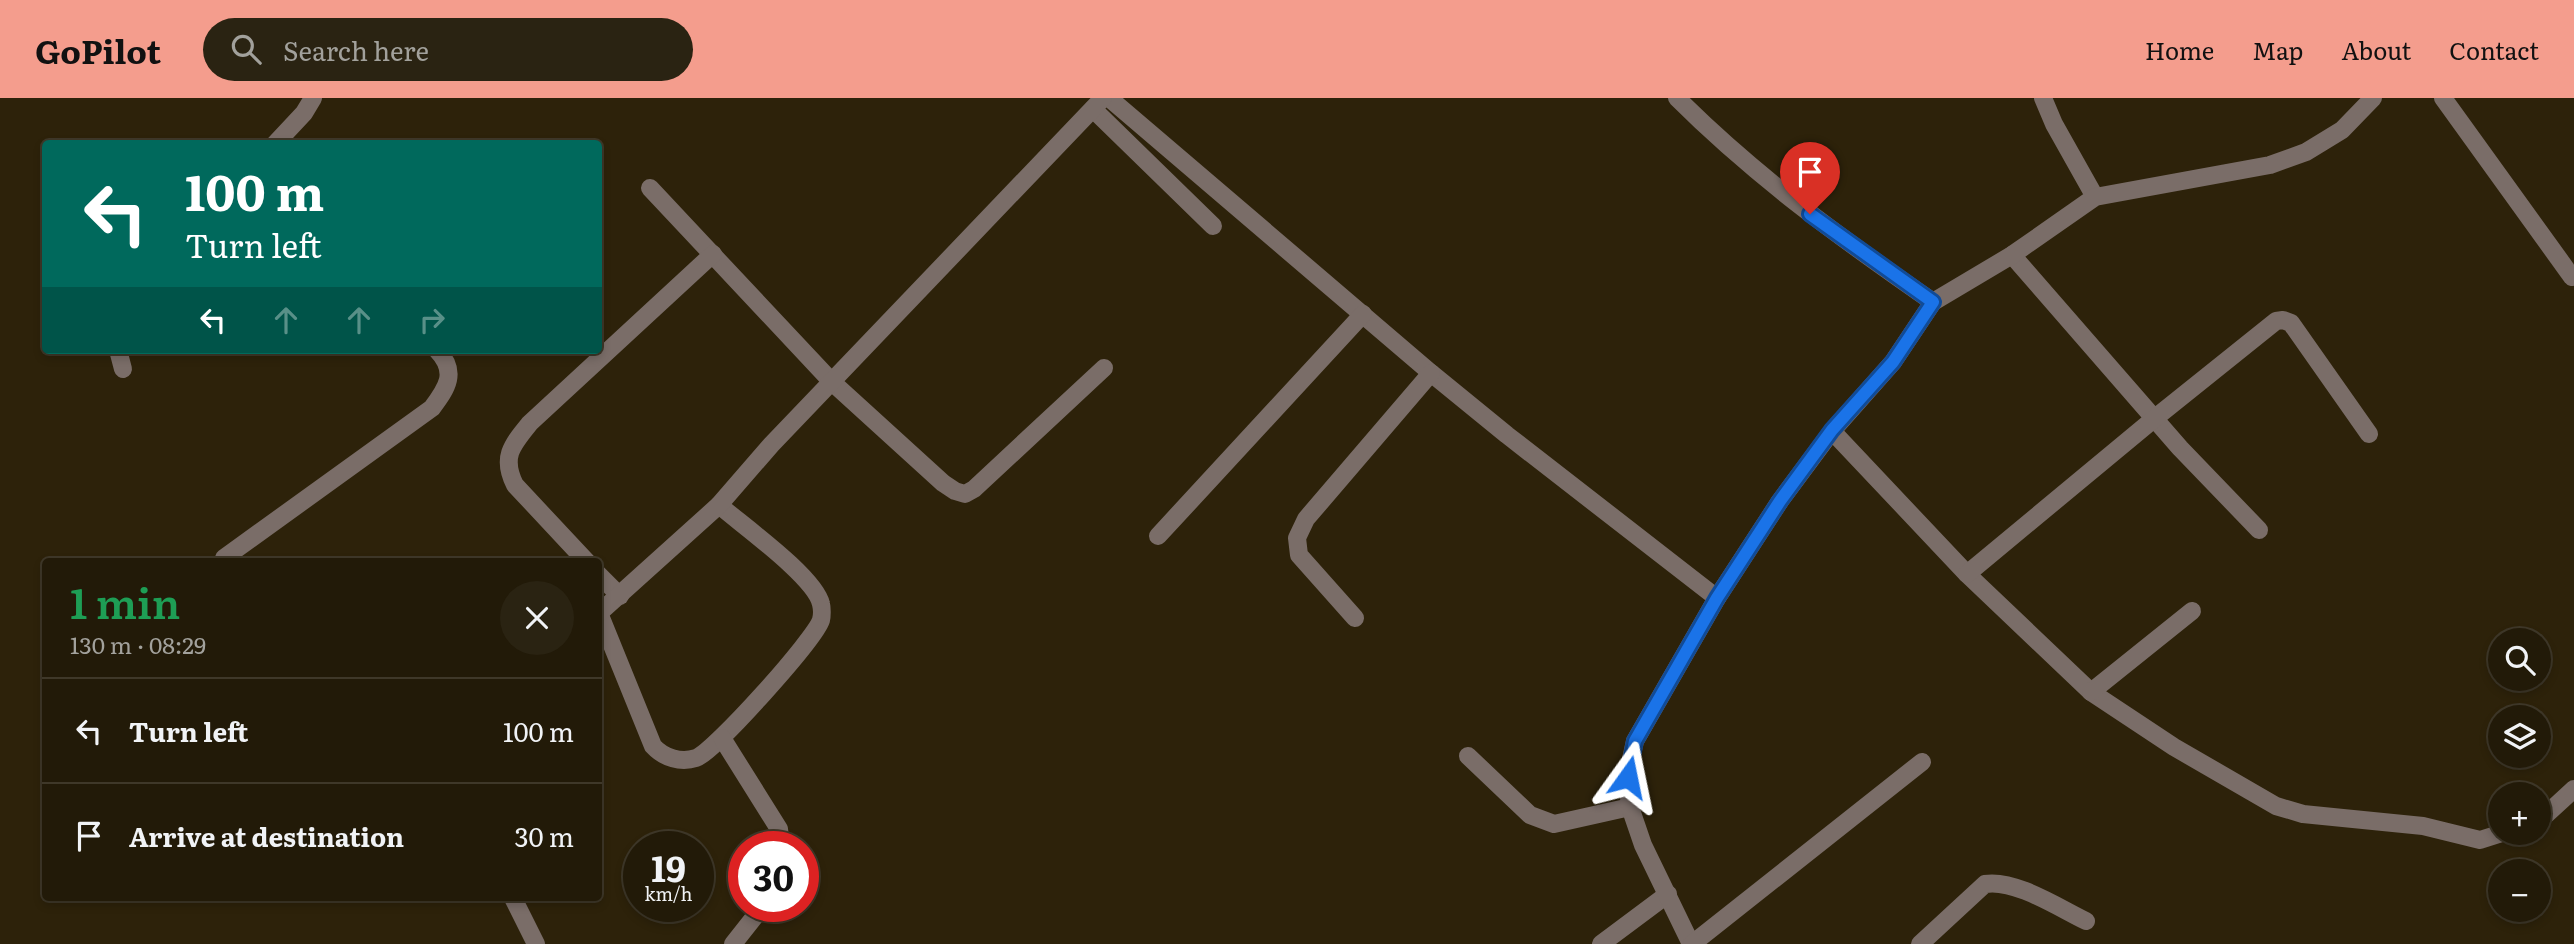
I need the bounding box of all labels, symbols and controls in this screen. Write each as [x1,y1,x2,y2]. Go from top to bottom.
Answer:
search box [203,18,693,81]
text: GoPilot [35,25,161,74]
icon: search [227,30,265,68]
text: Search here [283,30,429,69]
text: Home [2145,32,2214,67]
text: Map [2252,32,2303,67]
text: About [2341,32,2411,67]
text: Contact [2449,32,2539,67]
pin [1780,142,1840,214]
text: 100 m [185,153,324,226]
icon: arrive [1791,153,1829,191]
icon: left [70,168,161,259]
text: Turn left [185,220,322,268]
icon: left [194,301,232,339]
icon: ahead [267,301,305,339]
icon: ahead [340,301,378,339]
icon: right [413,301,451,339]
text: 1 min [70,570,180,632]
button: close [500,581,574,655]
text: 130 m · 08:29 [70,627,206,661]
map controls [2488,628,2551,922]
button: search [2488,628,2551,691]
button: layers [2488,705,2551,768]
text: Turn left [129,711,248,750]
text: 100 m [503,711,574,750]
icon: left [70,712,108,750]
position arrow [1591,740,1665,814]
button: + [2488,782,2551,845]
text: Arrive at destination [129,816,404,855]
text: 30 m [514,816,574,855]
icon: arrive [70,817,108,855]
speed limit sign: 30 [728,831,819,922]
text: 19 [651,841,686,893]
button: − [2488,859,2551,922]
text: km/h [645,880,692,907]

